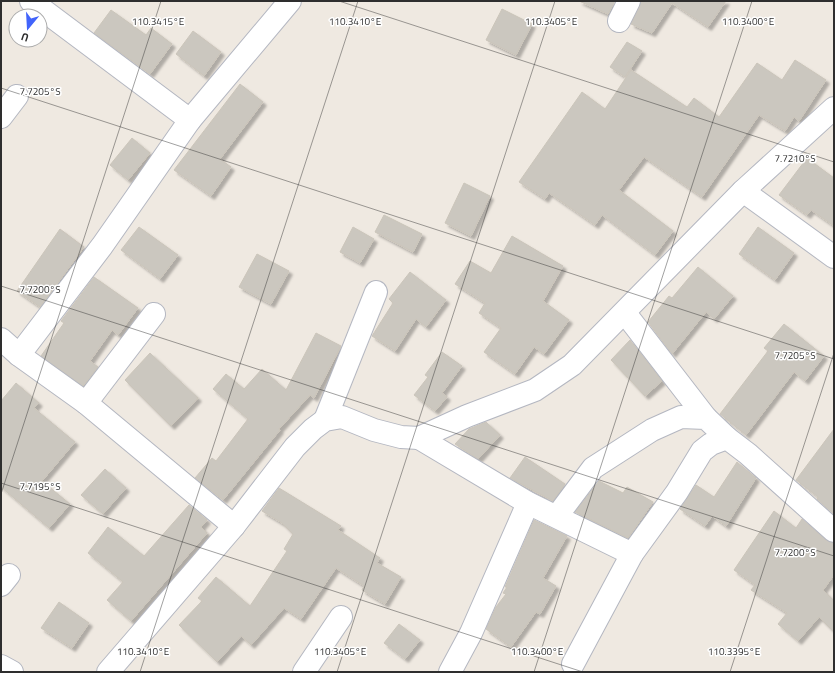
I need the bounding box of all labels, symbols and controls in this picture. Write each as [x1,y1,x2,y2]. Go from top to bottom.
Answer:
north arrow [8,8,48,48]
text: 110.3415°E [132,14,185,29]
text: 110.3410°E [329,14,382,29]
text: 110.3405°E [525,14,578,29]
text: 110.3400°E [722,14,775,29]
text: U [19,29,31,46]
text: 7.7205°S [19,84,61,99]
text: 7.7210°S [774,151,816,166]
text: 7.7200°S [19,282,61,297]
text: 7.7205°S [774,348,816,363]
text: 7.7195°S [19,479,61,494]
text: 7.7200°S [774,545,816,560]
text: 110.3410°E [117,644,170,659]
text: 110.3405°E [314,644,367,659]
text: 110.3400°E [511,644,564,659]
text: 110.3395°E [708,644,761,659]

